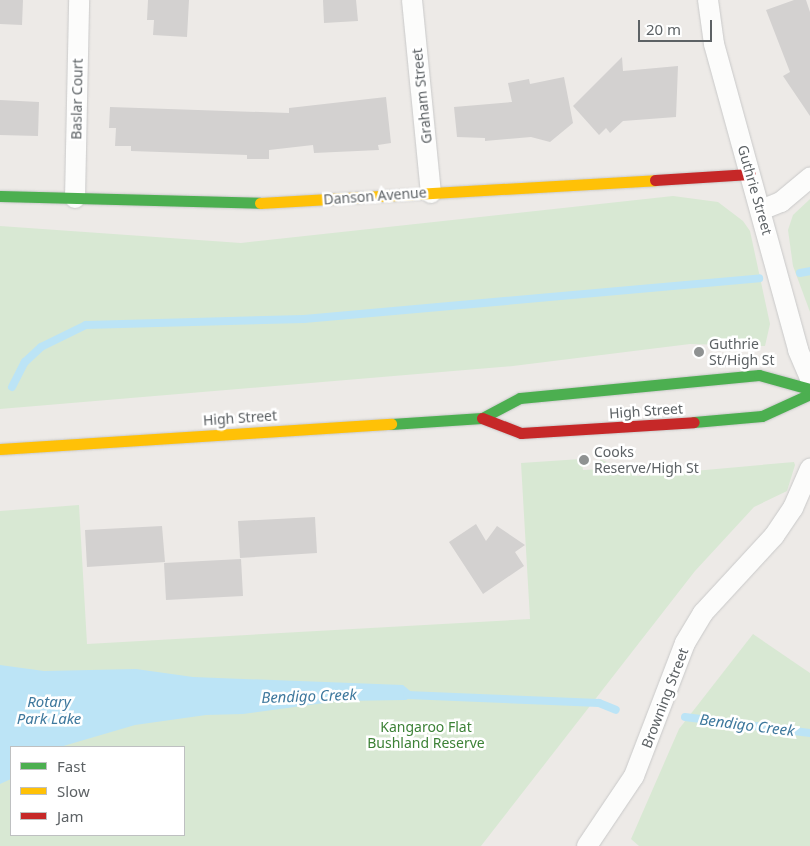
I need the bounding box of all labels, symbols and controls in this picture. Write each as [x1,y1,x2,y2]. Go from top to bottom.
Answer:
scale bar [640,10,714,42]
text: 20 m [646,19,681,39]
street label: Graham Street [409,47,435,145]
street label: Baslar Court [68,58,86,140]
street label: Guthrie Street [734,143,776,237]
street label: Danson Avenue [323,184,427,208]
place label: Guthrie St/High St [709,336,775,368]
marker: Guthrie St/High St [693,346,705,358]
street label: High Street [609,400,683,422]
street label: High Street [203,407,277,429]
place label: Cooks Reserve/High St [594,444,699,477]
marker: Cooks Reserve/High St [578,454,590,466]
street label: Browning Street [638,645,692,751]
water label: Bendigo Creek [261,685,357,707]
water label: Rotary Park Lake [17,692,81,727]
water label: Bendigo Creek [698,710,796,740]
park label: Kangaroo Flat Bushland Reserve [367,719,485,752]
legend [10,746,185,836]
text: Fast [57,756,86,776]
text: Slow [57,781,90,801]
text: Jam [57,806,84,826]

